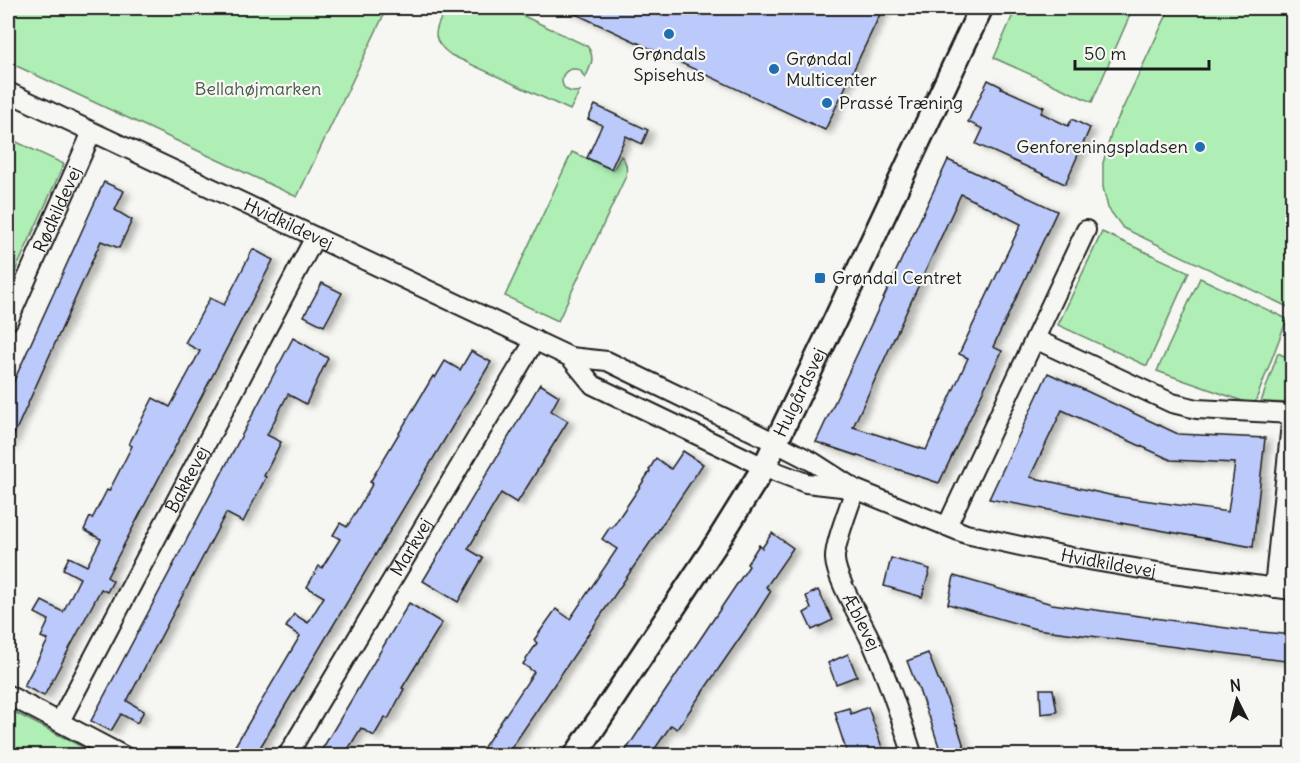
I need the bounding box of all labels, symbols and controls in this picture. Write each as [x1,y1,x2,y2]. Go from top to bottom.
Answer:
marker: Grøndals Spisehus [662,27,676,41]
scale bar [1075,33,1208,71]
place label: Grøndals Spisehus [632,42,706,86]
text: 50 m [1084,42,1126,65]
place label: Grøndal Multicenter [786,47,878,91]
marker: Grøndal Multicenter [767,62,781,76]
park label: Bellahøjmarken [195,77,321,100]
place label: Prassé Træning [839,91,963,114]
marker: Prassé Træning [820,96,834,110]
place label: Genforeningspladsen [1016,135,1188,158]
marker: Genforeningspladsen [1193,140,1207,154]
street label: Rødkildevej [28,163,86,256]
street label: Hvidkildevej [240,193,337,255]
place label: Grøndal Centret [832,266,962,289]
marker: Grøndal Centret [813,271,827,285]
street label: Hulgårdsvej [768,344,831,441]
street label: Bakkevej [160,442,214,517]
street label: Markvej [385,514,437,580]
street label: Hvidkildevej [1059,543,1158,582]
street label: Æblevej [838,590,886,654]
north arrow [1207,670,1267,730]
text: N [1229,675,1242,696]

